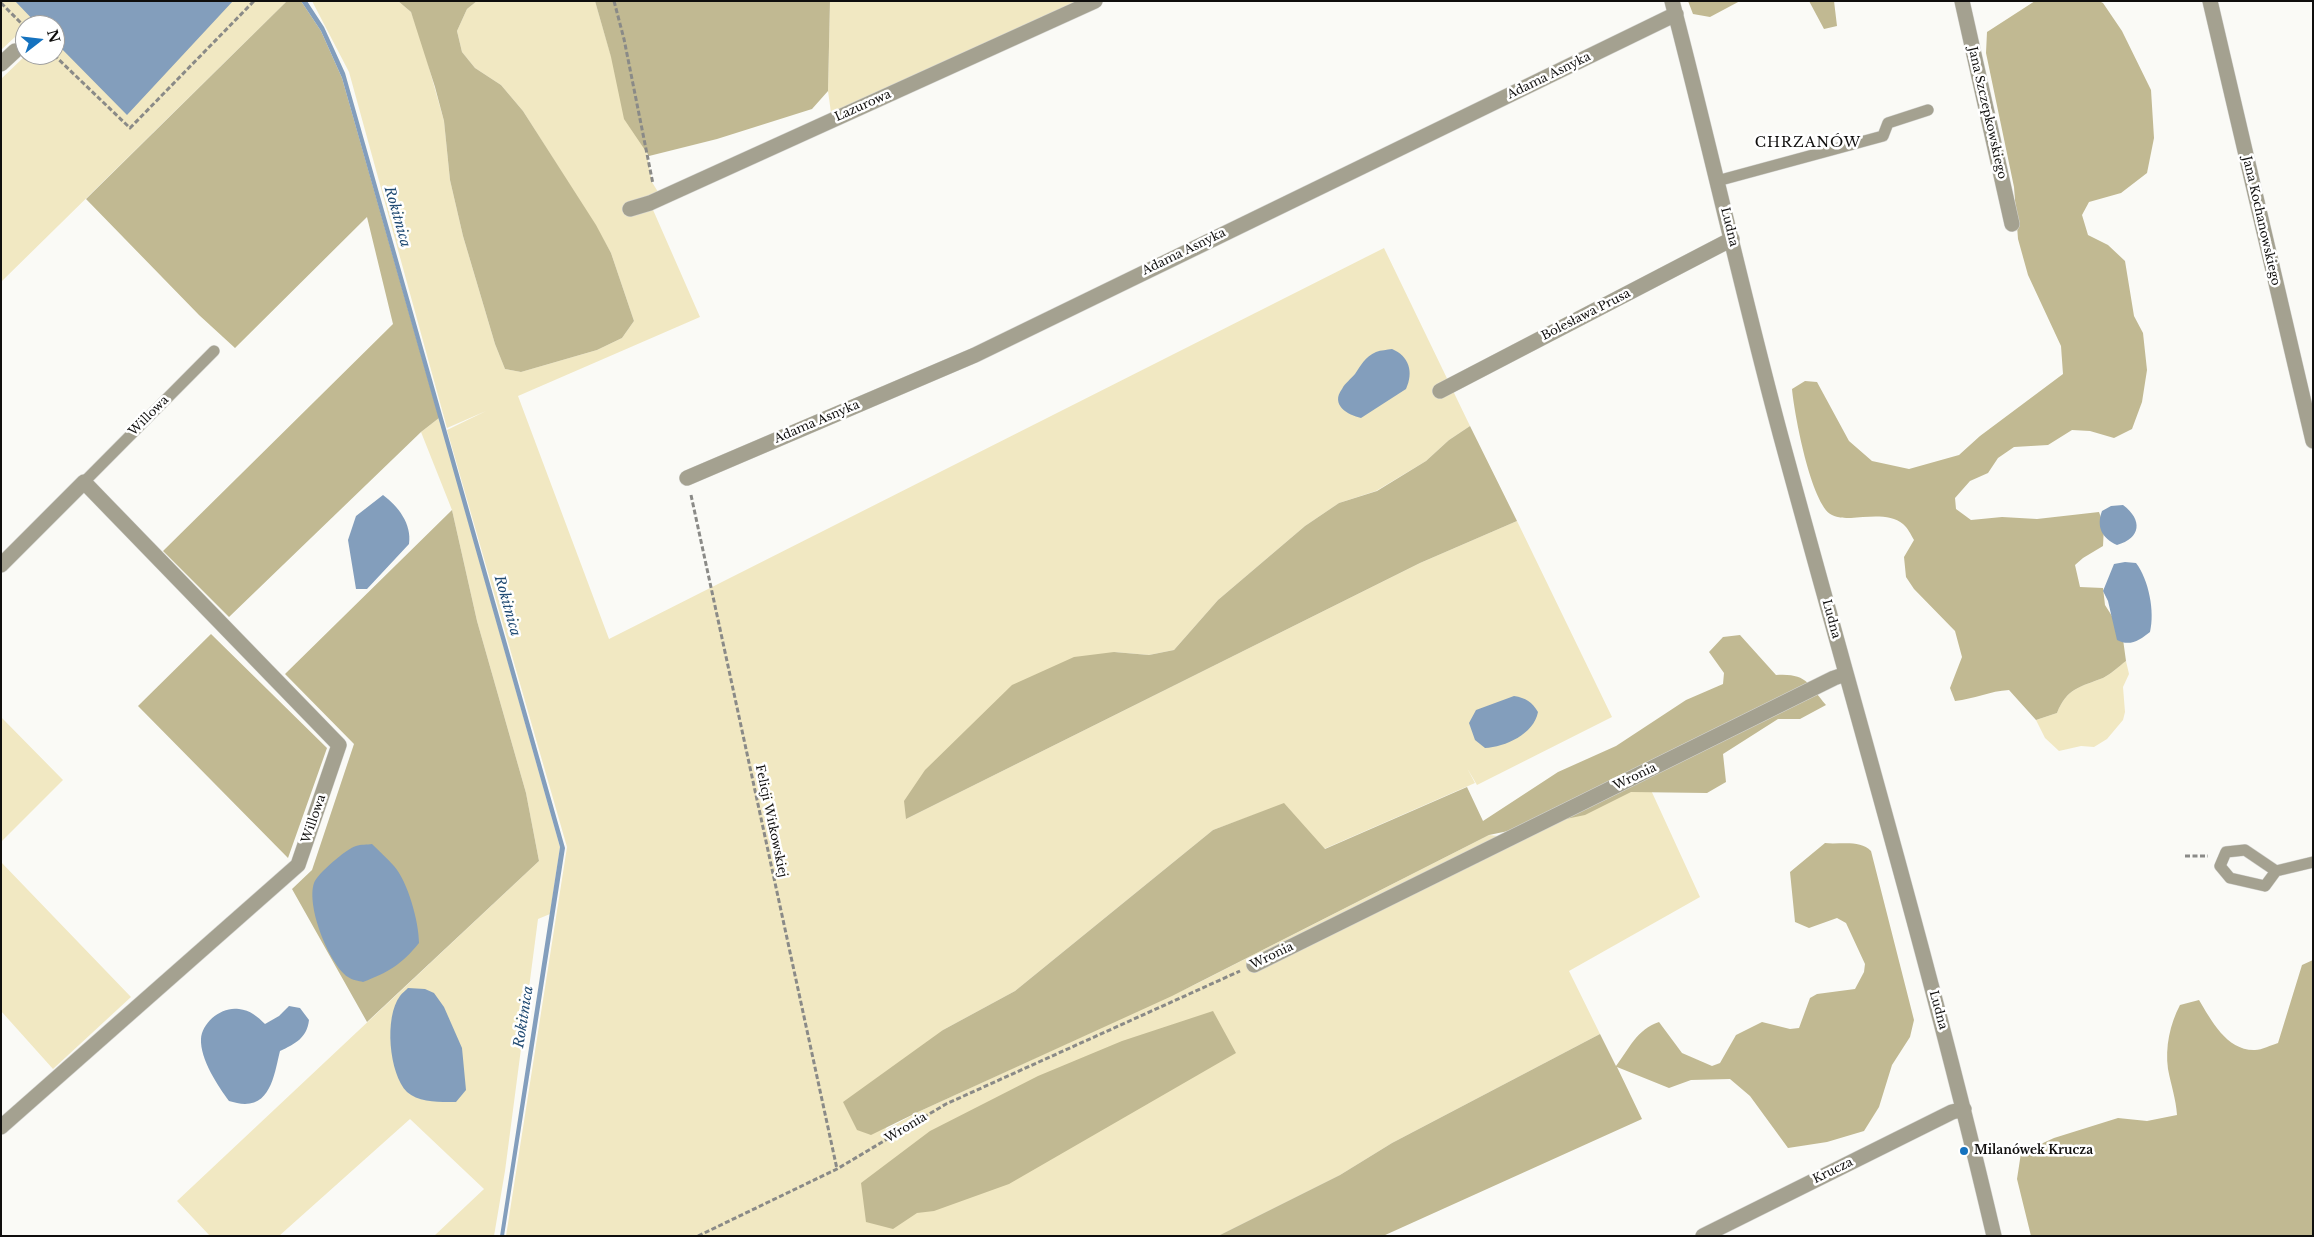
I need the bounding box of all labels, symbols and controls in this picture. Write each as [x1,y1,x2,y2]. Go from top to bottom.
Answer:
north arrow [15,15,65,65]
text: N [43,27,64,45]
street label: Jana Szczepkowskiego [1965,45,2009,181]
street label: Adama Asnyka [1505,50,1593,102]
street label: Lazurowa [833,87,893,125]
district label: CHRZANÓW [1754,135,1862,151]
street label: Jana Kochanowskiego [2239,155,2283,287]
water label: Rokitnica [380,185,414,249]
street label: Ludna [1717,206,1741,248]
street label: Adama Asnyka [1140,226,1228,278]
street label: Bolesława Prusa [1539,286,1633,344]
street label: Willowa [126,393,172,439]
street label: Adama Asnyka [772,398,862,446]
water label: Rokitnica [490,574,524,638]
street label: Ludna [1819,598,1843,640]
street label: Wronia [1611,760,1659,794]
street label: Felicji Witkowskiej [752,763,790,879]
street label: Willowa [299,793,329,845]
street label: Wronia [1248,939,1296,973]
water label: Rokitnica [511,985,537,1049]
street label: Ludna [1926,989,1950,1031]
street label: Wronia [883,1110,929,1146]
place label: Milanówek Krucza [1974,1144,2093,1158]
marker: Milanówek Krucza [1958,1145,1970,1157]
street label: Krucza [1811,1155,1855,1187]

